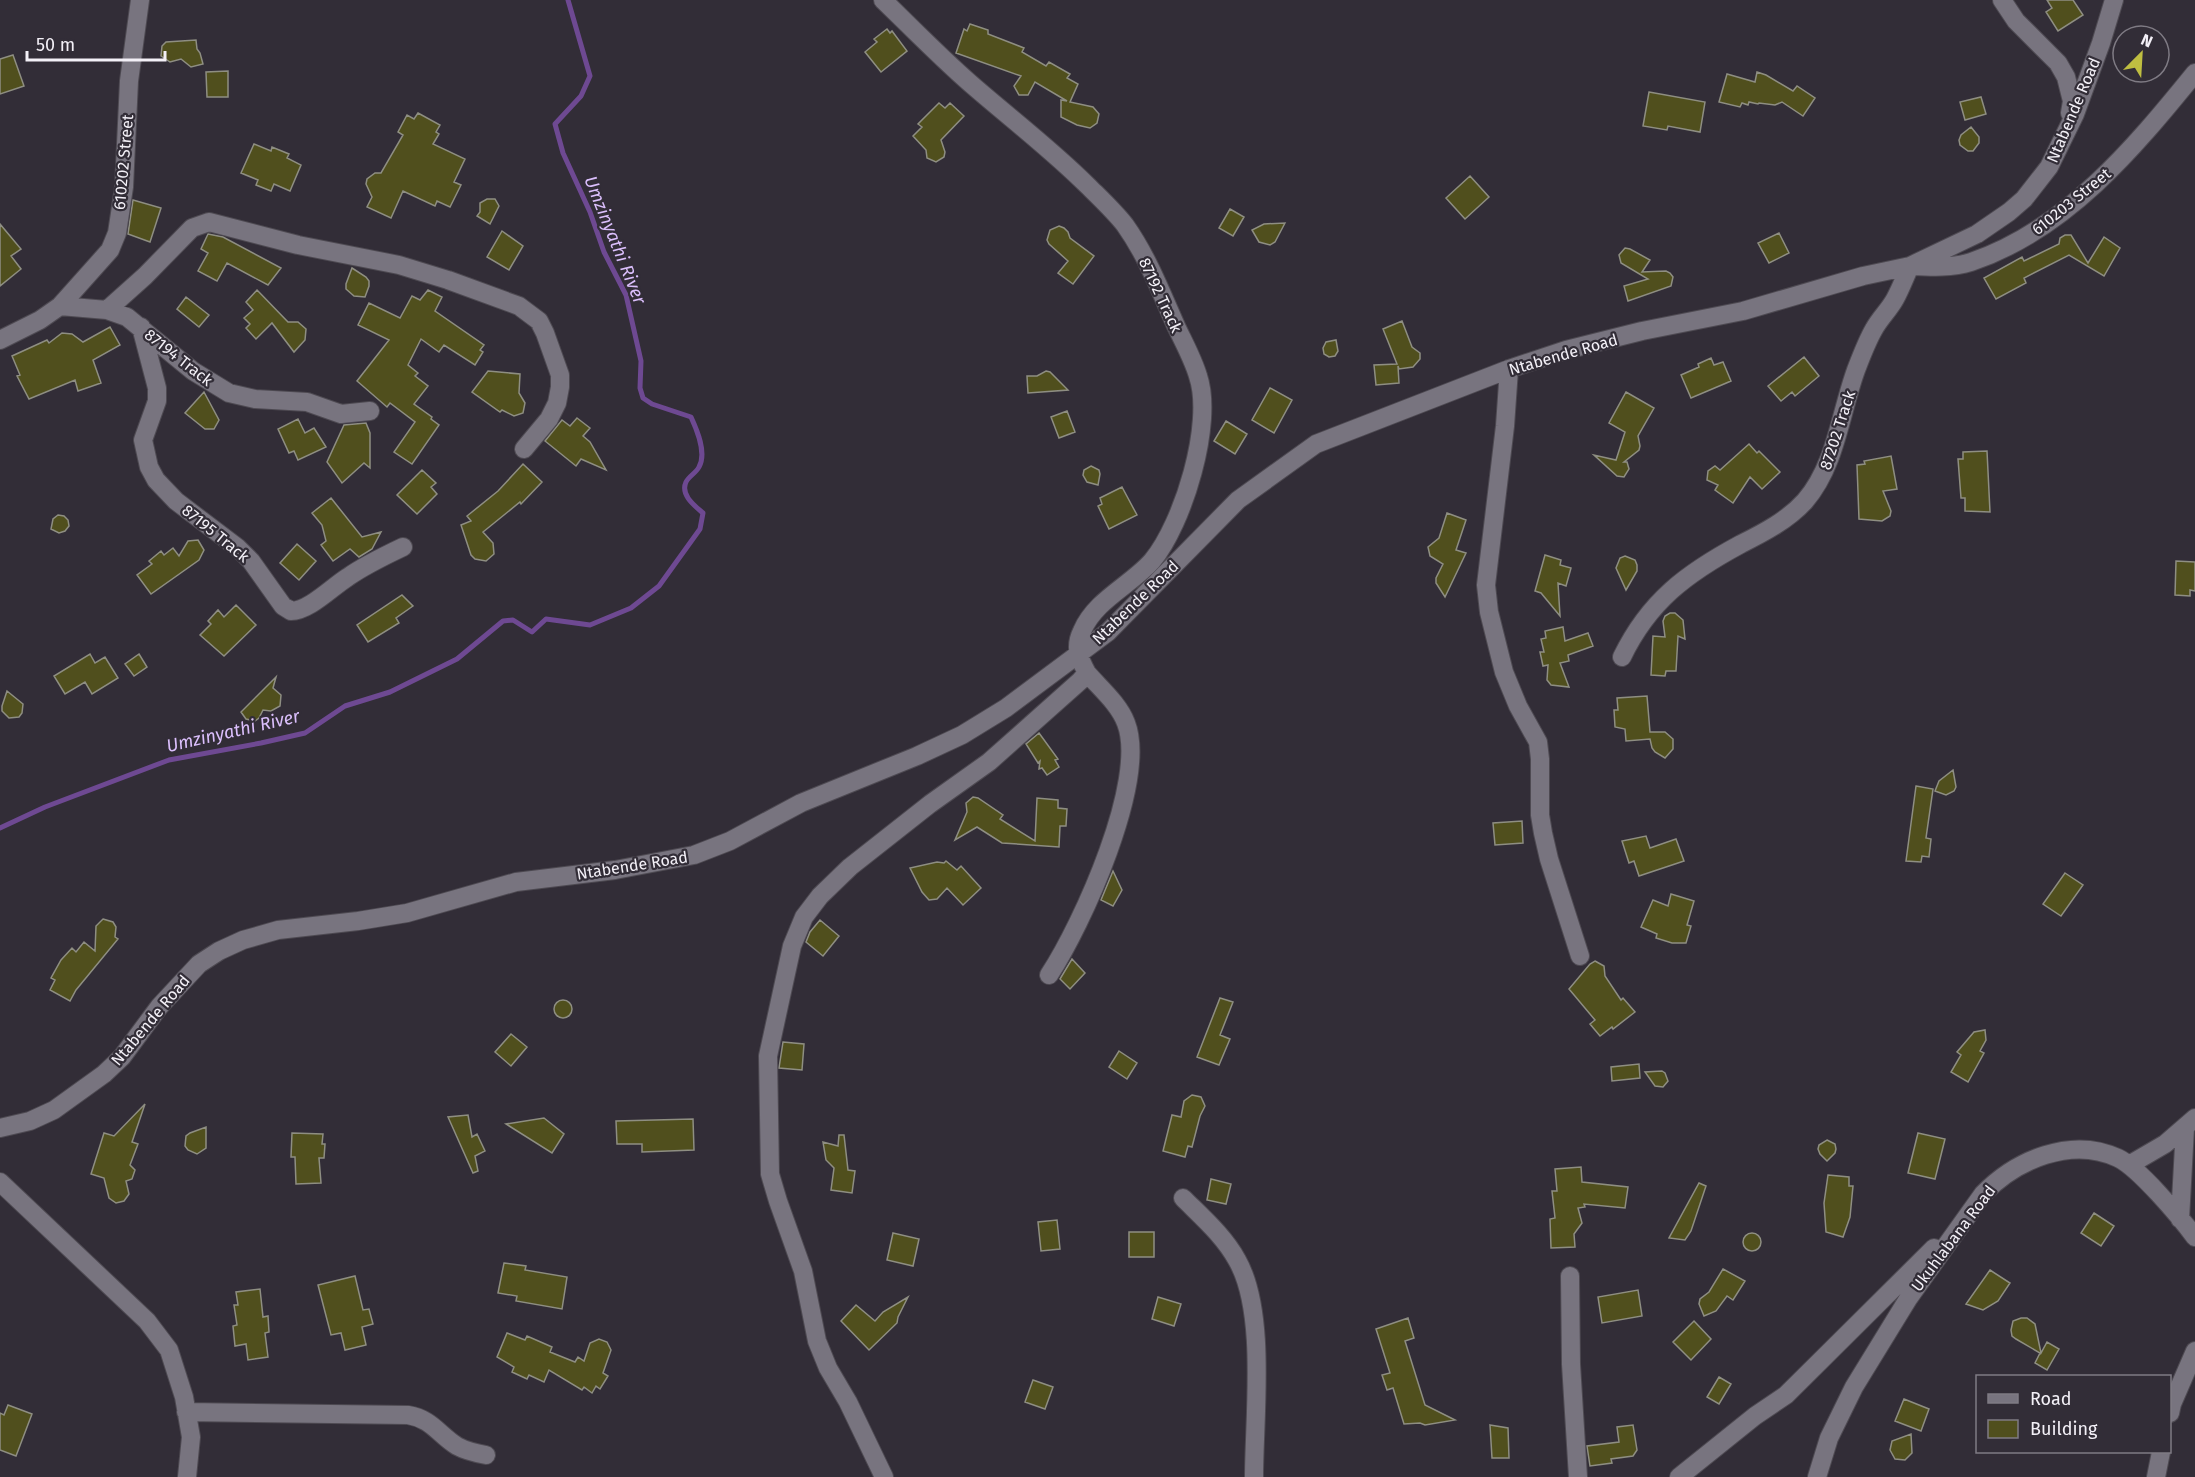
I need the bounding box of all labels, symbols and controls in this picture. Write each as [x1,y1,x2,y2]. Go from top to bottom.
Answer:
scale bar [27,24,165,62]
north arrow [2111,24,2171,84]
text: N [2138,30,2156,52]
text: 50 m [36,34,75,56]
street label: Ntabende Road [2043,55,2104,166]
street label: 610202 Street [110,113,137,211]
street label: 610203 Street [2028,164,2115,239]
water label: Umzinyathi River [579,173,651,308]
street label: 87192 Track [1135,255,1187,336]
street label: 87194 Track [141,325,217,390]
street label: Ntabende Road [1507,330,1620,379]
street label: 87202 Track [1816,387,1859,472]
street label: 87195 Track [178,501,254,567]
street label: Ntabende Road [1088,557,1182,648]
water label: Umzinyathi River [164,705,303,757]
street label: Ntabende Road [575,847,689,884]
street label: Ntabende Road [107,971,194,1069]
street label: Ukuhlabana Road [1907,1181,1999,1295]
legend [1976,1375,2171,1453]
text: Road [2030,1388,2072,1410]
text: Building [2030,1418,2098,1440]

